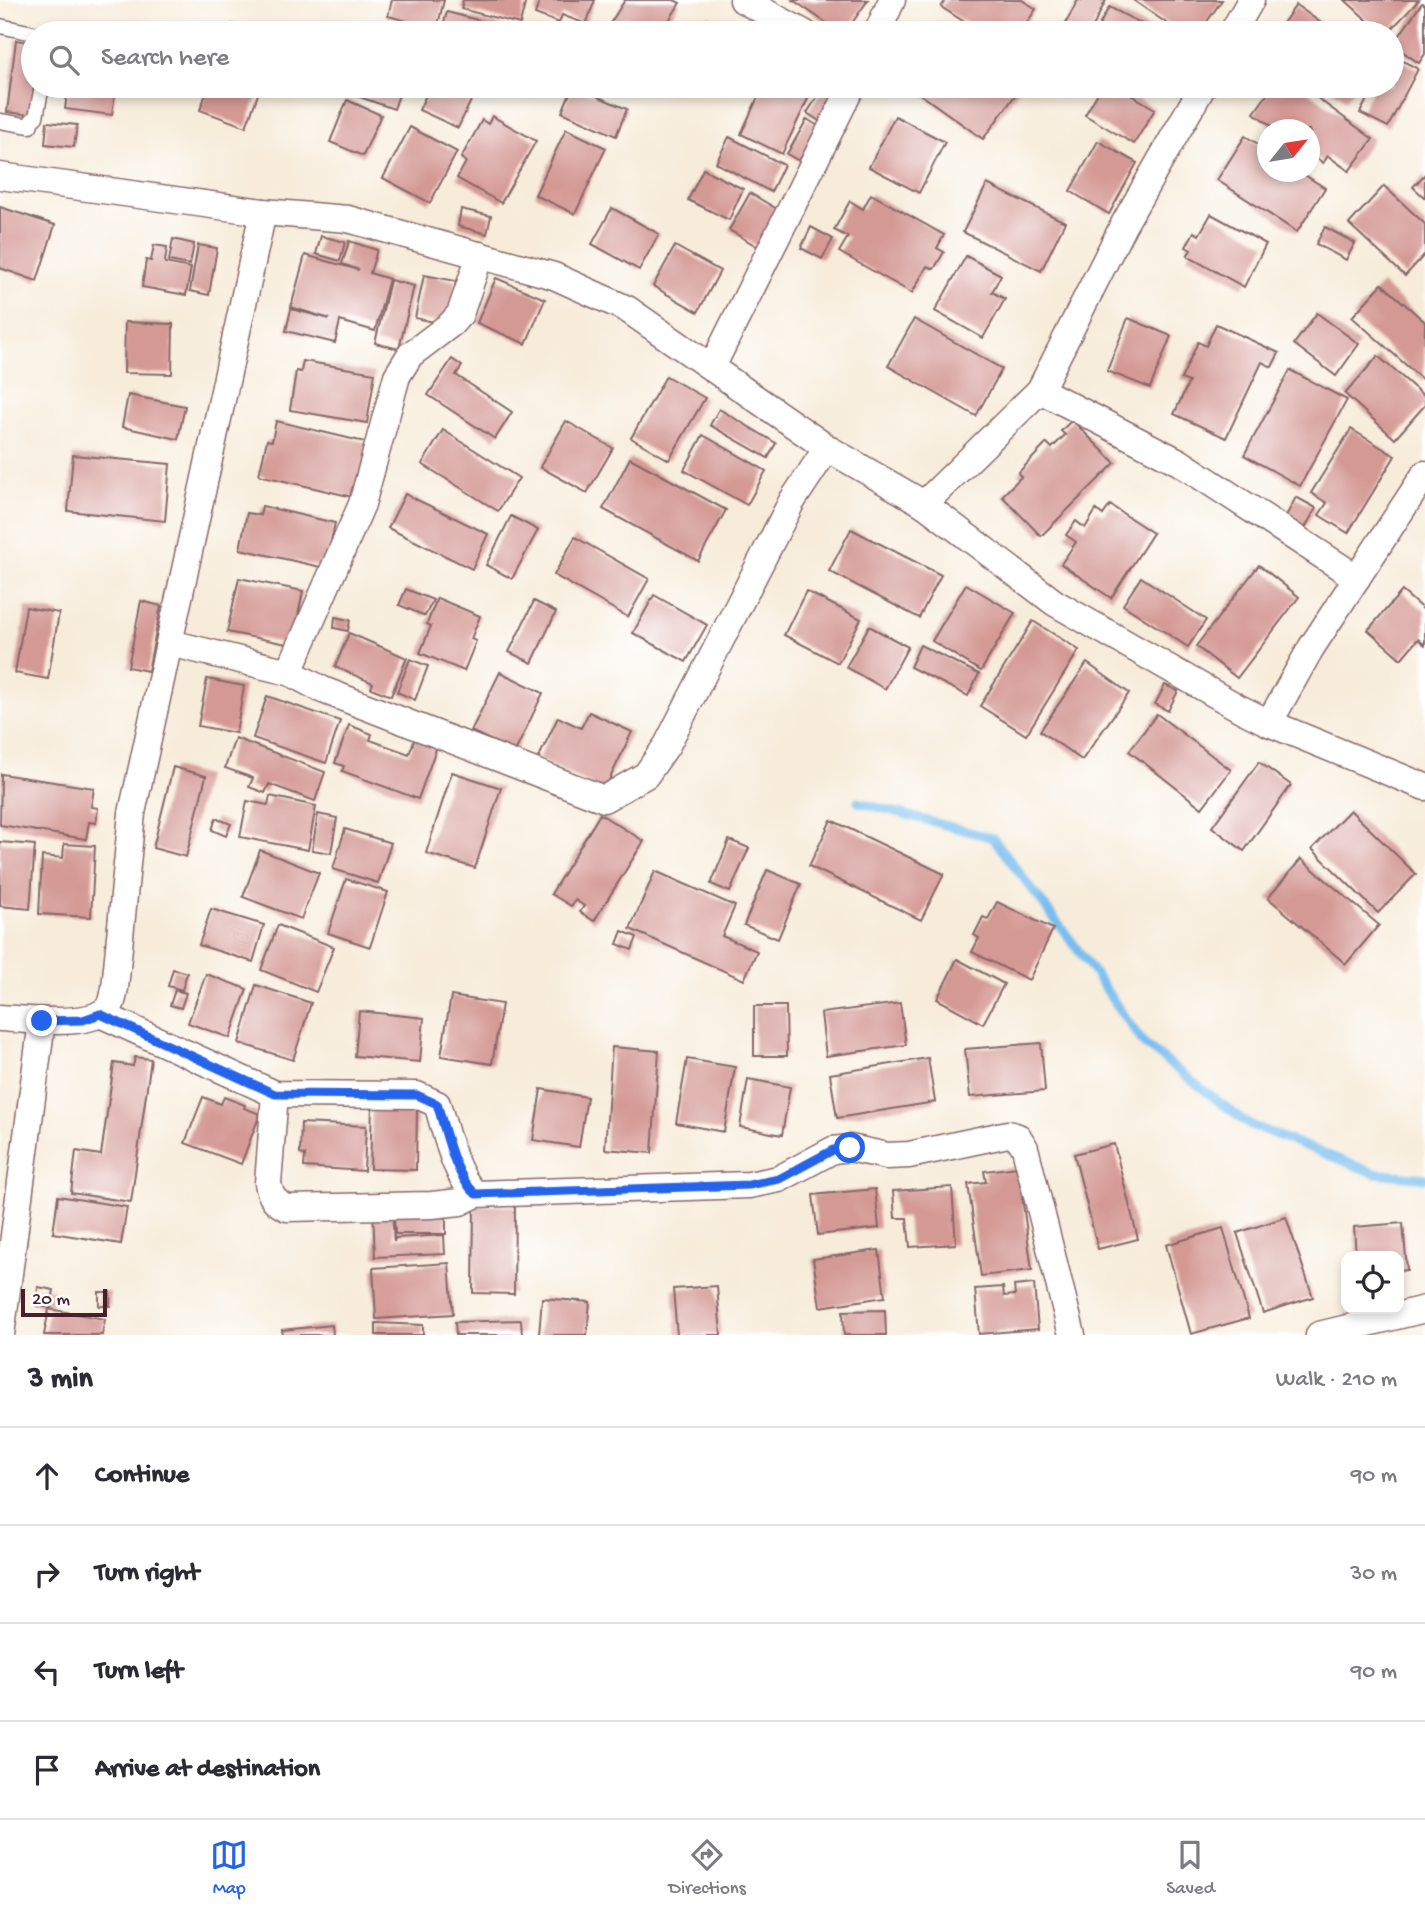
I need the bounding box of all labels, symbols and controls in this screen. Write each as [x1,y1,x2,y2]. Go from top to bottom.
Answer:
search box [21,21,1404,98]
icon: search [45,41,83,79]
text: Search here [101,44,229,75]
north arrow [1257,119,1320,182]
route end [26,1005,57,1036]
route start [834,1132,865,1163]
map controls [1341,1251,1404,1314]
button: locate [1341,1251,1404,1314]
scale bar [21,1286,107,1318]
text: 20 m [32,1289,70,1312]
text: 3 min [28,1363,93,1398]
text: Walk · 210 m [1276,1367,1397,1394]
icon: ahead [28,1457,66,1495]
text: Continue [95,1461,189,1492]
text: 90 m [1351,1463,1397,1490]
icon: right [28,1555,66,1593]
text: Turn right [95,1559,199,1590]
text: 30 m [1350,1561,1397,1588]
icon: left [28,1653,66,1691]
text: Turn left [95,1657,183,1688]
text: 90 m [1351,1659,1397,1686]
icon: arrive [28,1751,66,1789]
text: Arrive at destination [95,1755,320,1786]
tab: Map [210,1836,248,1901]
tab: Directions [669,1836,746,1901]
tab: Saved [1166,1836,1215,1901]

